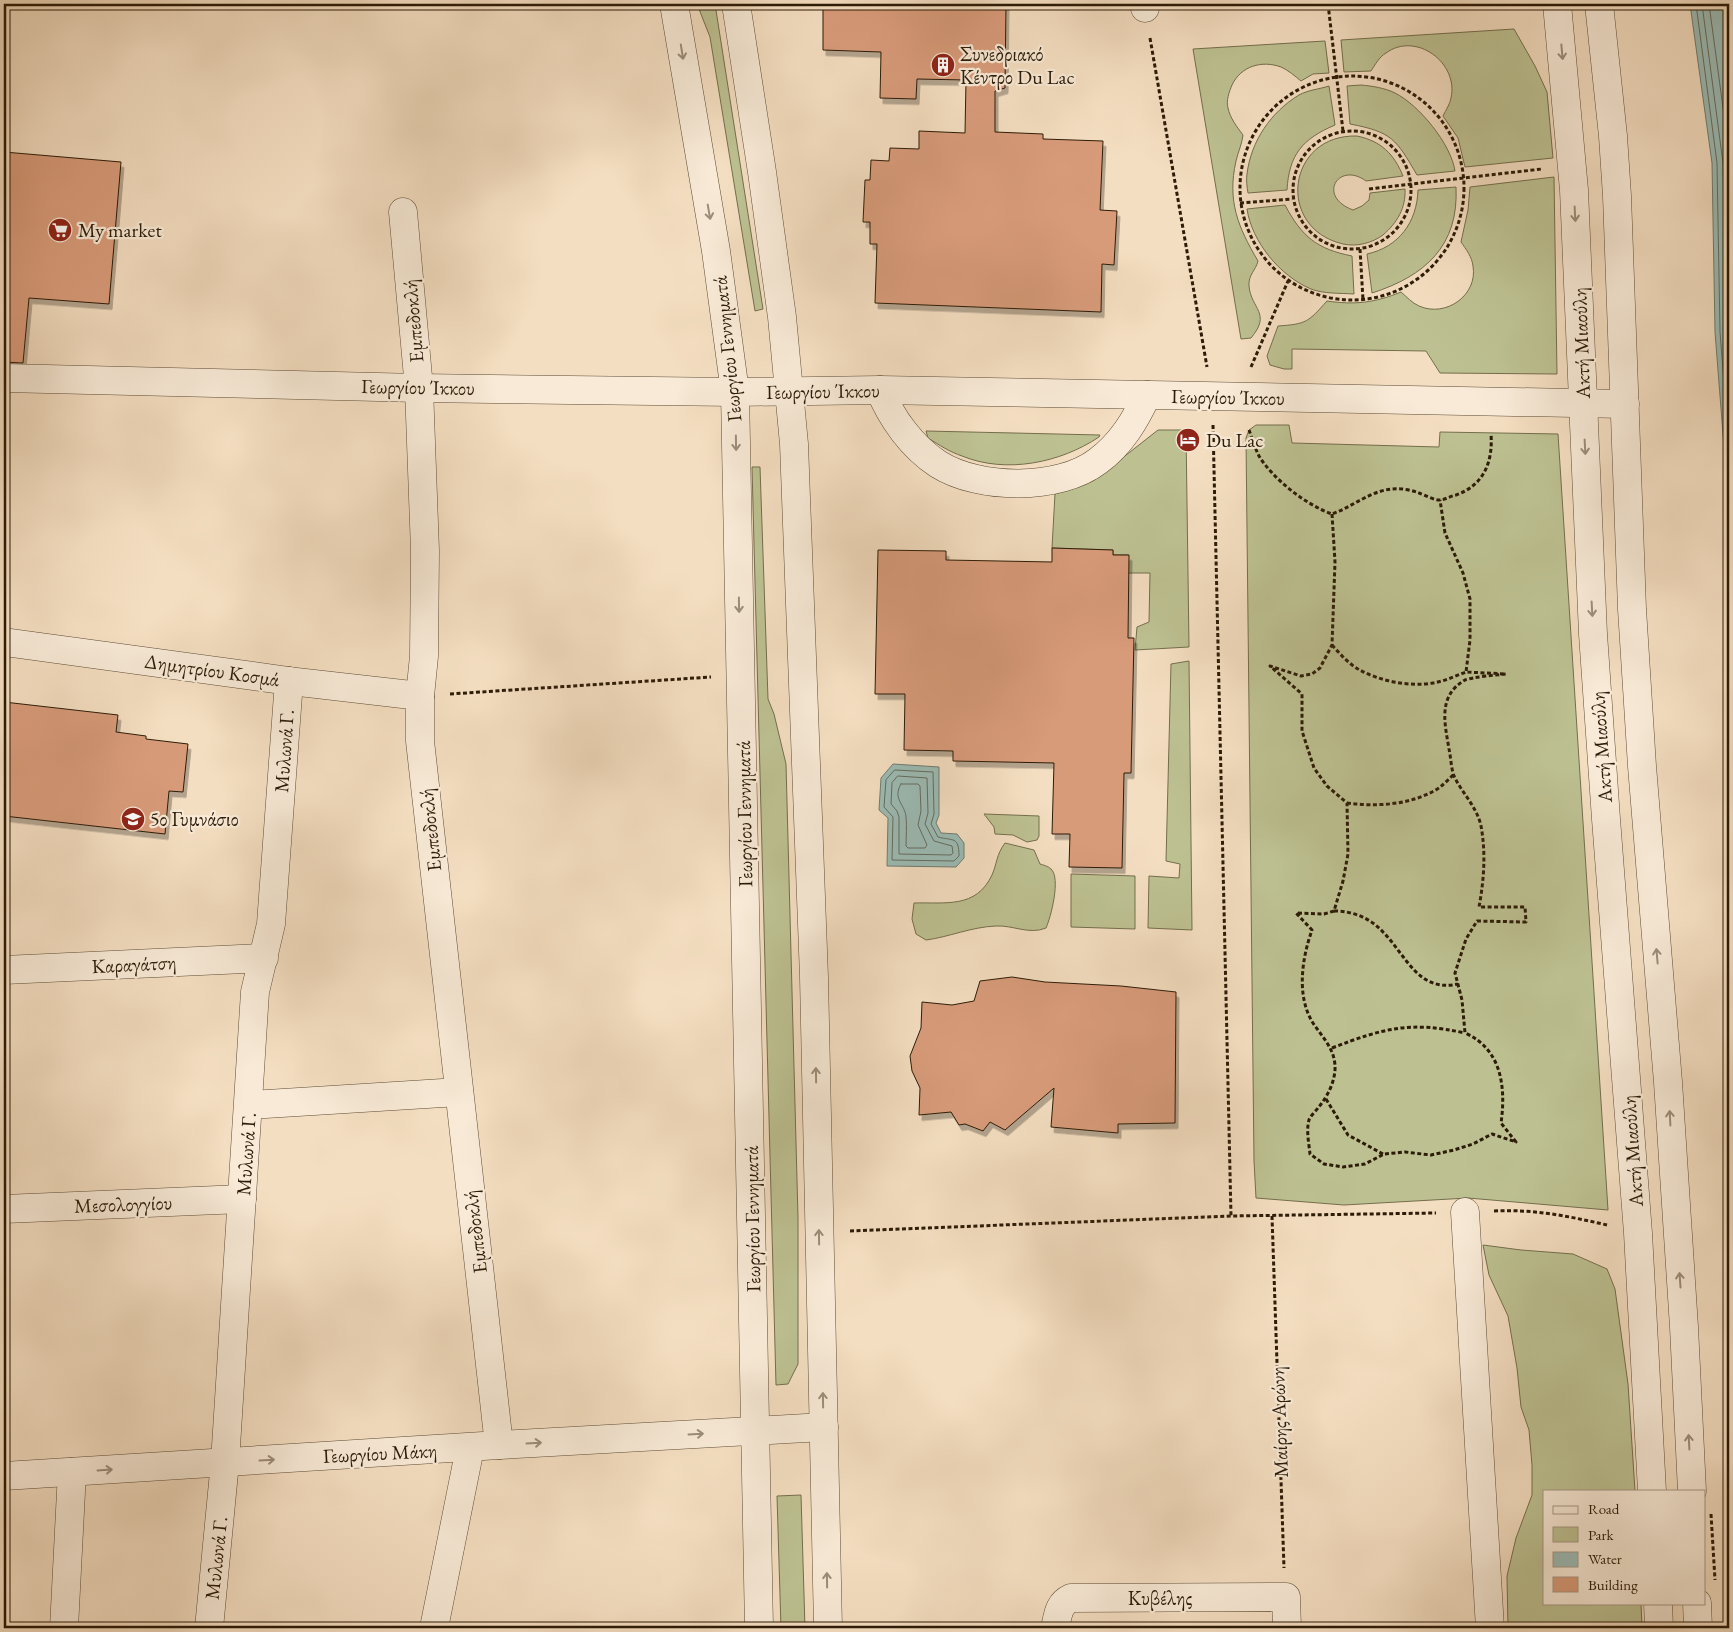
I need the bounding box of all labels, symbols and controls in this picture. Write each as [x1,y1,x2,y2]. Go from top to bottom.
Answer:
place label: Συνεδριακό Κέντρο Du Lac [960,41,1075,90]
one-way arrow [678,43,688,59]
one-way arrow [1557,44,1567,60]
building icon: Συνεδριακό Κέντρο Du Lac [930,52,956,78]
one-way arrow [704,204,714,220]
one-way arrow [1570,206,1579,222]
supermarket icon: My market [47,217,73,243]
place label: My market [78,217,162,243]
street label: Γεωργίου Γεννηματά [706,274,748,423]
street label: Εμπεδοκλή [396,278,430,364]
street label: Ακτή Μιαούλη [1566,287,1596,400]
street label: Γεωργίου Ίκκου [361,373,475,401]
street label: Γεωργίου Ίκκου [766,377,880,405]
street label: Γεωργίου Ίκκου [1171,383,1285,411]
hotel icon: Du Lac [1175,427,1201,453]
place label: Du Lac [1206,427,1263,453]
one-way arrow [731,434,741,450]
one-way arrow [1580,438,1590,454]
one-way arrow [734,596,744,613]
one-way arrow [1588,601,1597,617]
street label: Δημητρίου Κοσμά [143,648,282,692]
street label: Ακτή Μιαούλη [1584,690,1618,805]
street label: Μυλωνά Γ. [268,708,300,794]
street label: Γεωργίου Γεννηματά [730,740,758,887]
street label: Εμπεδοκλή [413,787,447,873]
school or university icon: 5ο Γυμνάσιο [120,806,146,832]
place label: 5ο Γυμνάσιο [150,806,239,832]
one-way arrow [1652,948,1662,964]
street label: Καραγάτση [91,949,177,979]
one-way arrow [811,1067,821,1083]
street label: Ακτή Μιαούλη [1615,1094,1649,1209]
one-way arrow [1666,1110,1675,1126]
street label: Μυλωνά Γ. [230,1111,262,1197]
street label: Γεωργίου Γεννηματά [738,1145,766,1292]
street label: Μεσολογγίου [73,1189,173,1219]
street label: Εμπεδοκλή [457,1189,493,1275]
one-way arrow [814,1229,824,1246]
one-way arrow [1676,1272,1685,1288]
street label: Μαίρης Αρώνη [1264,1366,1294,1478]
one-way arrow [818,1392,828,1408]
one-way arrow [688,1429,704,1438]
one-way arrow [1685,1434,1694,1450]
street label: Γεωργίου Μάκη [322,1437,438,1469]
one-way arrow [526,1438,542,1447]
one-way arrow [259,1455,275,1464]
one-way arrow [97,1465,113,1475]
legend [1543,1490,1706,1604]
text: Road [1588,1499,1620,1518]
street label: Μυλωνά Γ. [199,1515,233,1601]
text: Park [1588,1525,1615,1544]
text: Water [1588,1549,1622,1568]
one-way arrow [822,1572,832,1588]
text: Building [1588,1575,1638,1594]
street label: Κυβέλης [1128,1585,1192,1611]

